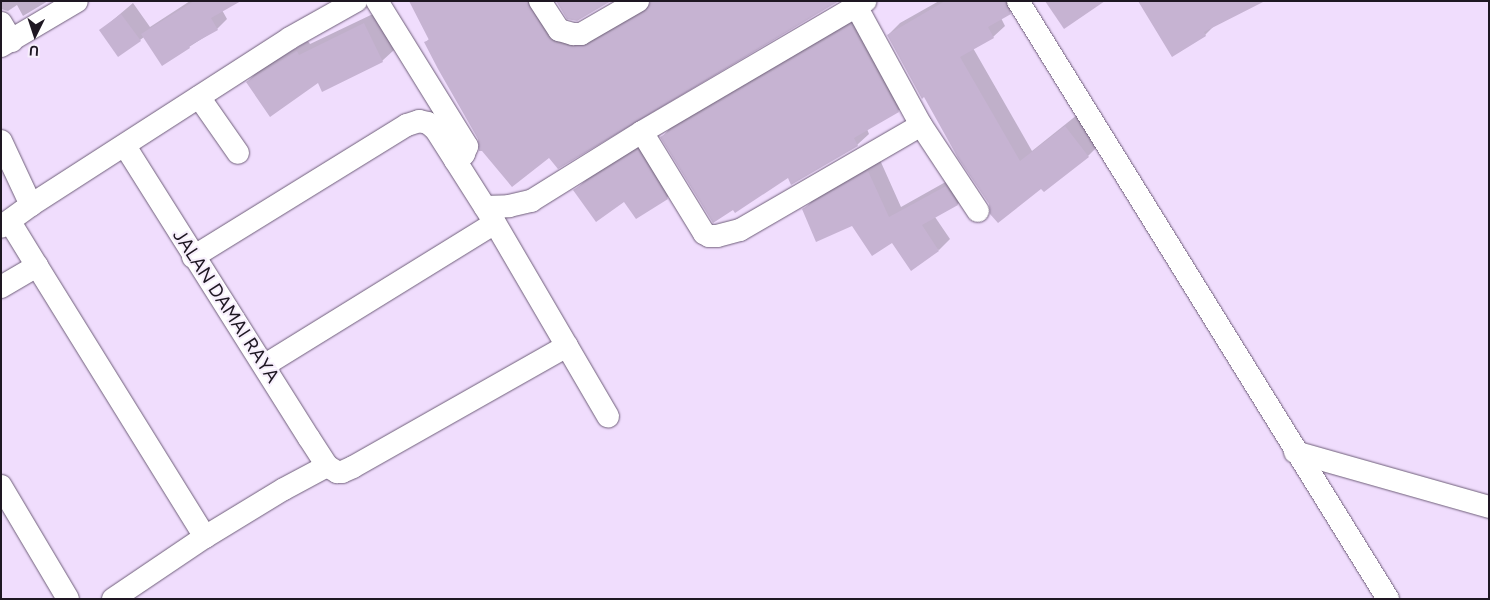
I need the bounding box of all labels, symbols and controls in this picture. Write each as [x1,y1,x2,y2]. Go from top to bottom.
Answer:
north arrow [10,10,60,60]
text: U [28,42,39,59]
street label: JALAN DAMAI RAYA [168,225,284,387]

